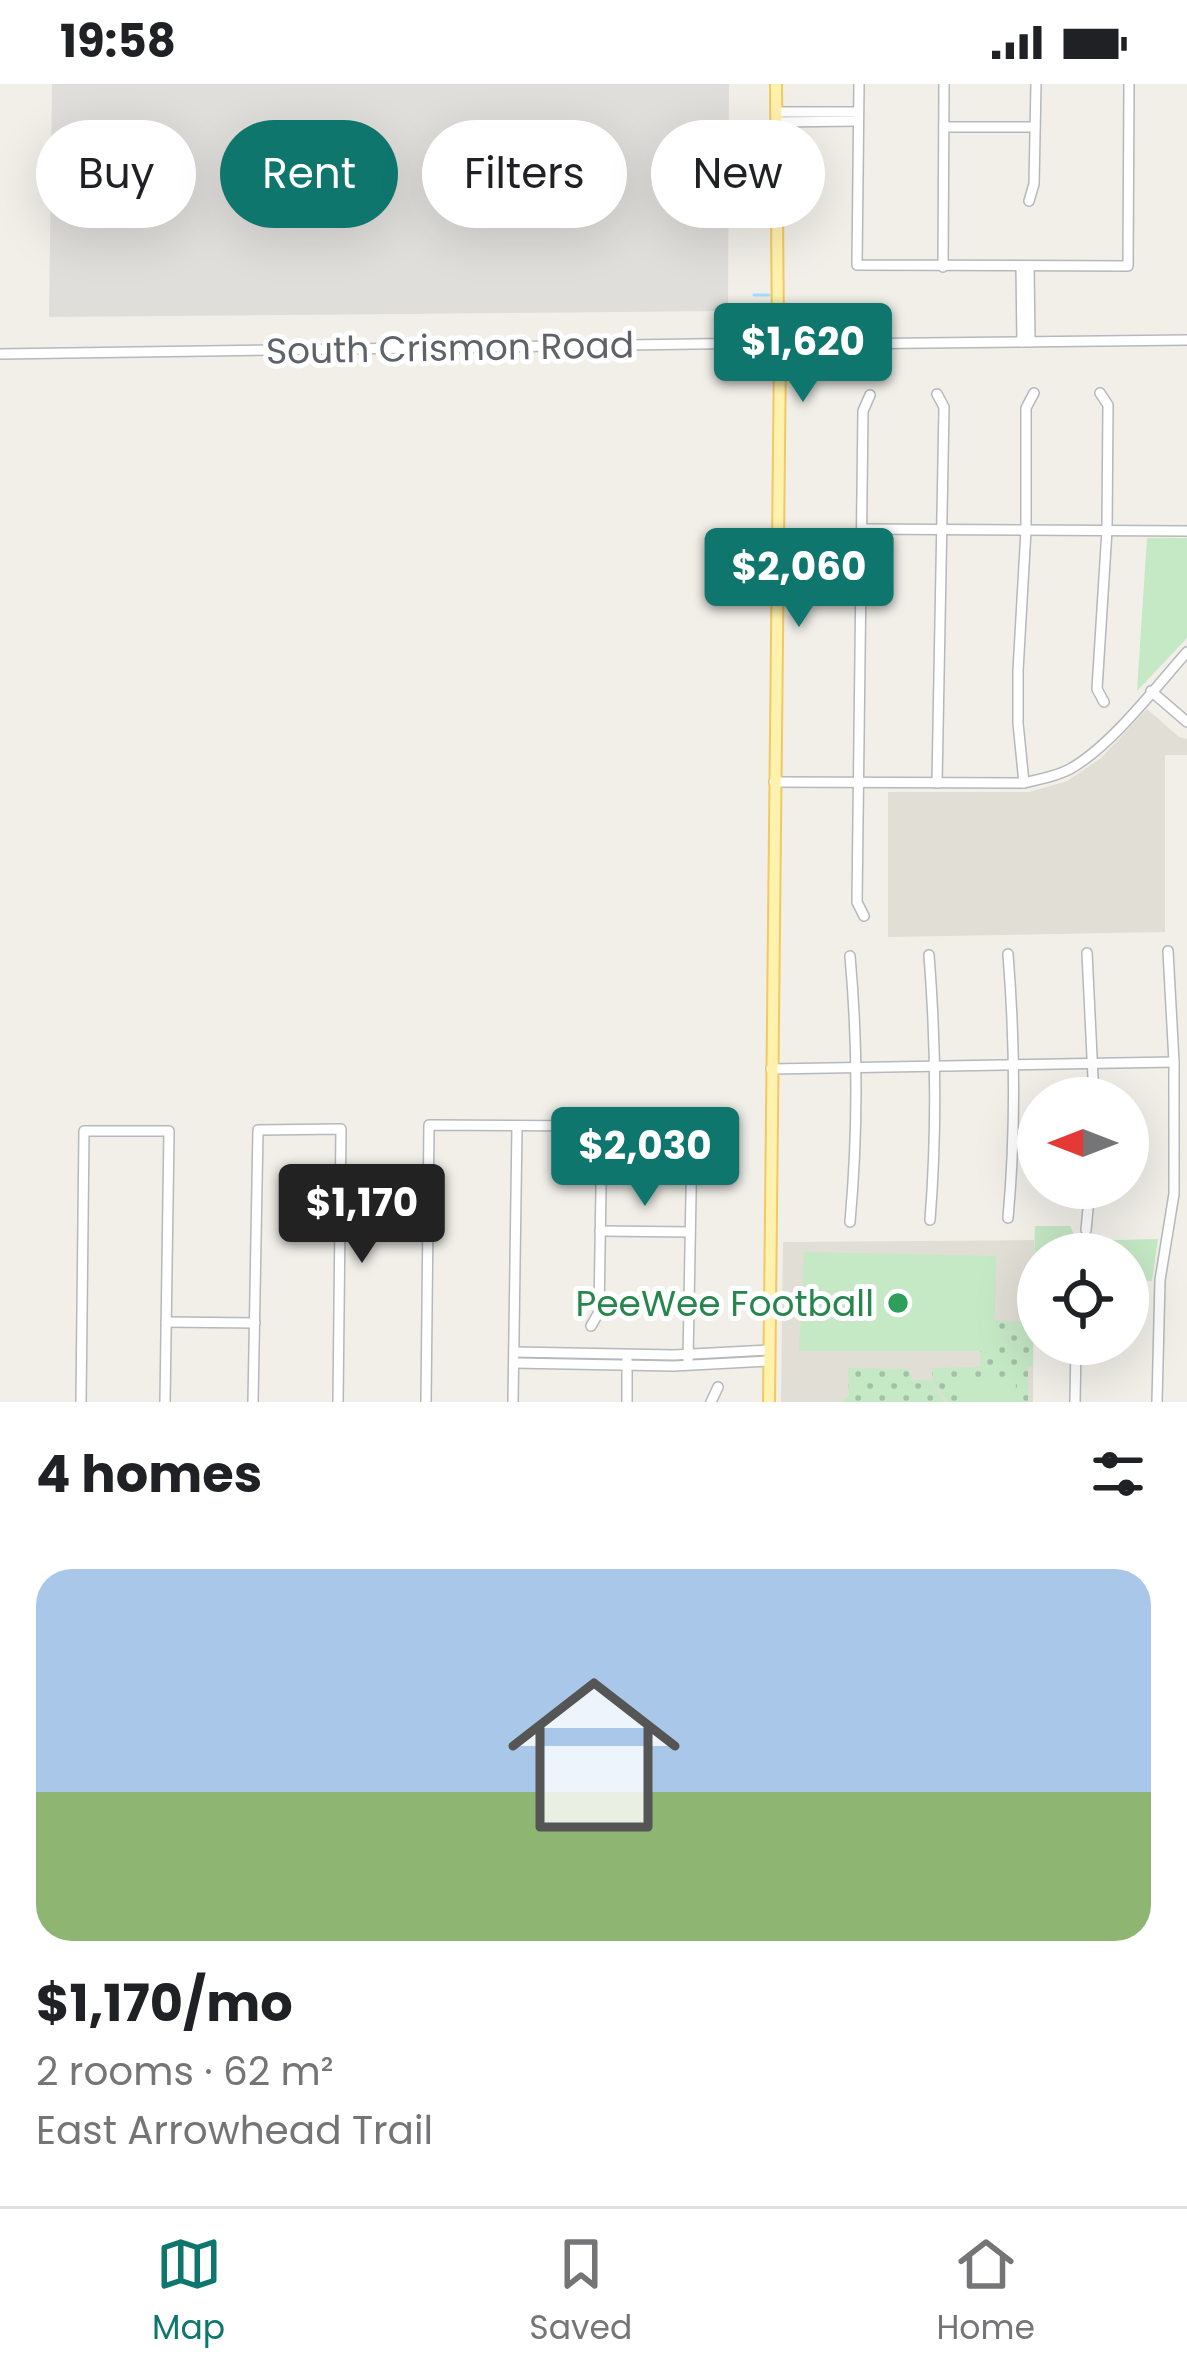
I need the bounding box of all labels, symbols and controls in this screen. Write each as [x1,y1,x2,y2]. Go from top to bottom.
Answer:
text: 19:58 [60,10,176,73]
chip: Buy [36,120,196,228]
chip: Rent [220,120,398,228]
chip: Filters [422,120,627,228]
chip: New [651,120,825,228]
pin: $1,620 [705,303,901,405]
text: $1,620 [741,314,865,369]
street label: South Crismon Road [265,319,635,377]
pin: $2,060 [701,528,897,630]
text: $2,060 [732,539,866,594]
north arrow [1017,1077,1149,1209]
map controls [1017,1077,1149,1365]
pin: $2,030 [547,1107,743,1209]
text: $2,030 [578,1118,712,1173]
pin: $1,170 [264,1164,460,1266]
text: $1,170 [306,1175,418,1230]
button: locate [1017,1233,1149,1365]
place label: PeeWee Football [575,1278,874,1329]
marker: PeeWee Football [885,1290,911,1316]
text: 4 homes [36,1438,262,1510]
icon: filters [1085,1441,1151,1507]
icon: home [486,1647,702,1863]
text: $1,170/mo [36,1967,293,2039]
text: 2 rooms · 62 m² [36,2044,334,2099]
text: East Arrowhead Trail [36,2103,433,2158]
tab: Map [152,2231,225,2353]
tab: Saved [529,2231,632,2353]
tab: Home [936,2231,1035,2353]

